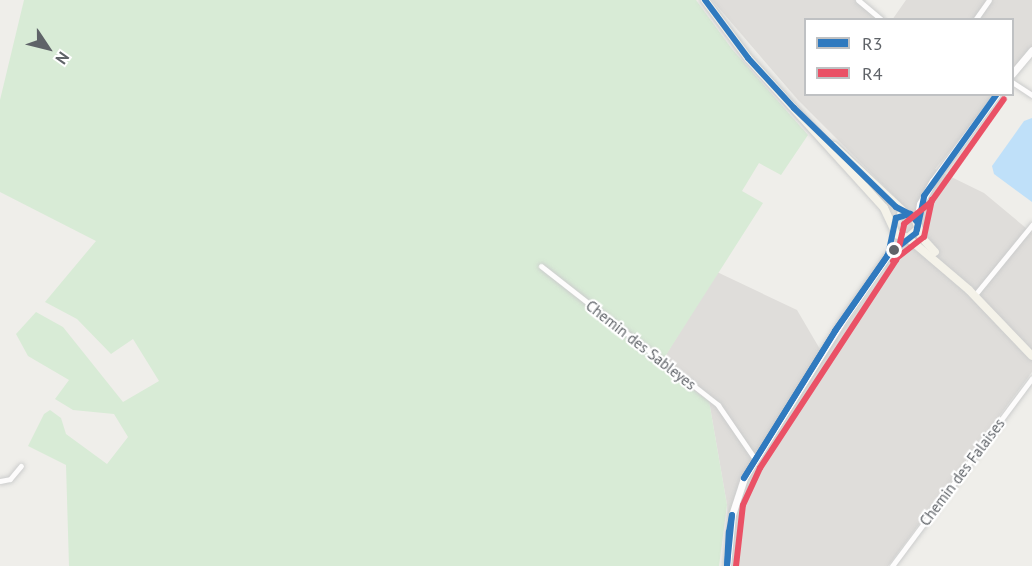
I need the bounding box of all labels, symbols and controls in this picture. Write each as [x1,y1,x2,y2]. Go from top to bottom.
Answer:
north arrow [18,18,78,78]
legend [804,18,1014,96]
text: R3 [862,32,883,55]
text: N [52,48,74,68]
text: R4 [862,62,883,85]
unlabelled marker [888,244,900,256]
street label: Chemin des Sableyes [582,296,700,394]
street label: Chemin des Falaises [916,415,1008,529]

